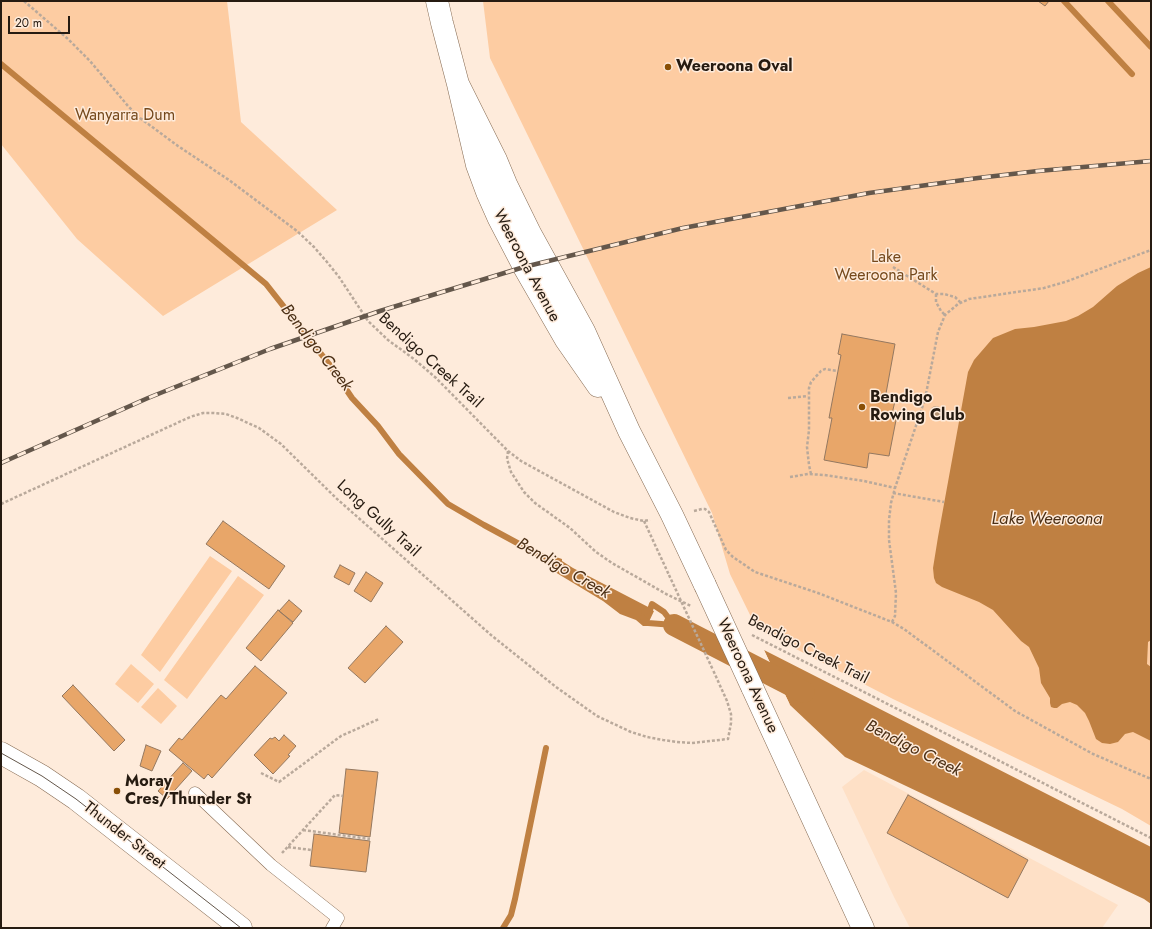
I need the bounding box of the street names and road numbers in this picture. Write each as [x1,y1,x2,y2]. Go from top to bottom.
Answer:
street label: Weeroona Avenue [488,207,564,325]
street label: Bendigo Creek Trail [374,309,486,413]
street label: Long Gully Trail [332,477,424,561]
street label: Bendigo Creek Trail [744,611,872,689]
street label: Weeroona Avenue [712,616,782,736]
street label: Thunder Street [79,798,169,874]

